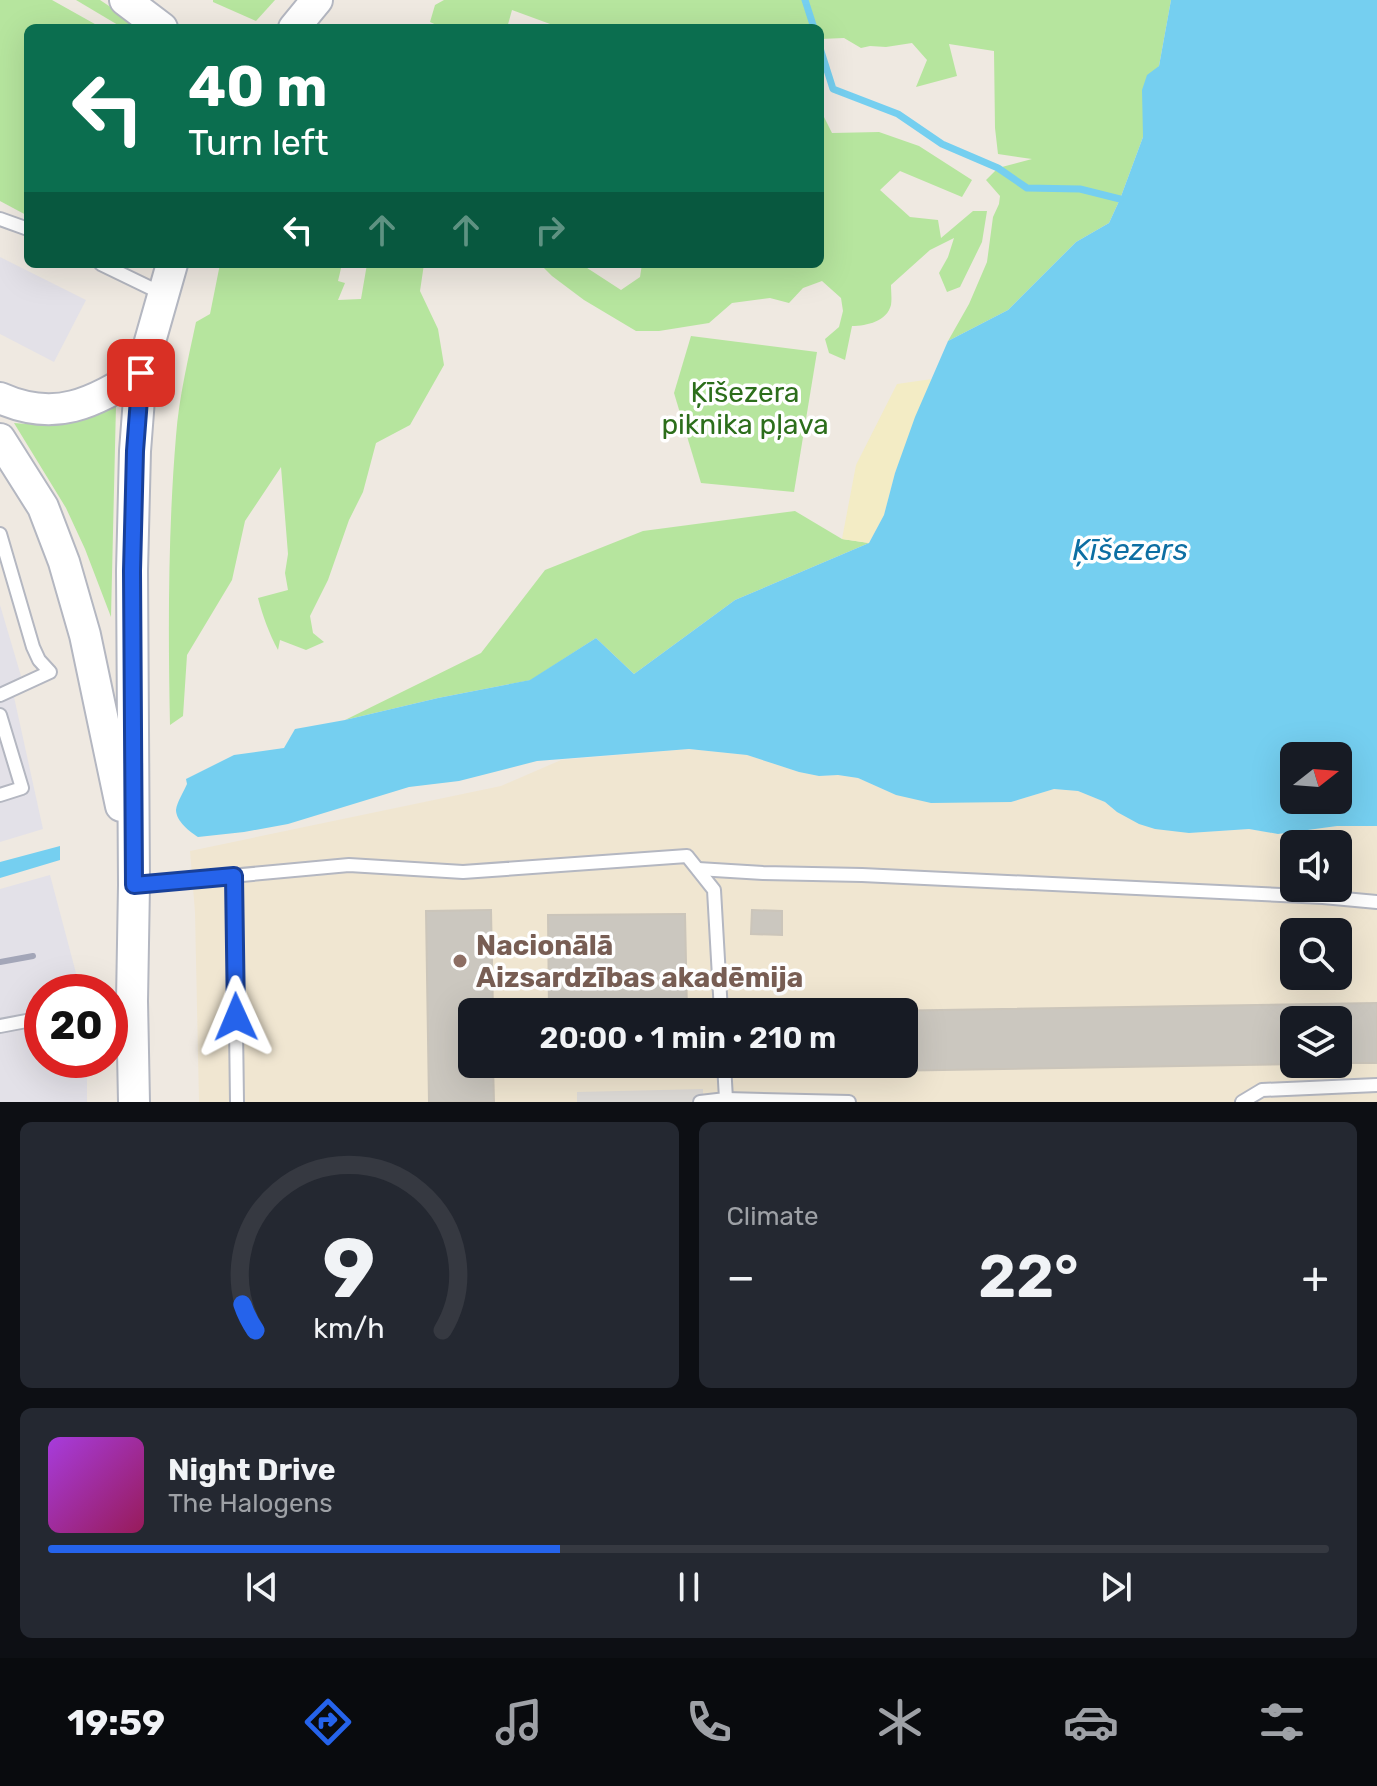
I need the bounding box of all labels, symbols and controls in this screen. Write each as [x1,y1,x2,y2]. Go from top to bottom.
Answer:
text: 40 m [188,54,328,120]
icon: left [56,56,160,160]
text: Turn left [188,121,329,164]
icon: left [276,208,320,252]
icon: ahead [360,208,404,252]
icon: ahead [444,208,488,252]
icon: right [528,208,572,252]
pin [107,339,175,407]
icon: arrive [119,351,163,395]
park label: Ķīšezera piknika pļava [661,376,829,441]
water label: Ķīšezers [1072,532,1188,568]
north arrow [1280,742,1352,814]
map controls [1280,742,1352,1078]
button: sound [1280,830,1352,902]
button: search [1280,918,1352,990]
place label: Nacionālā Aizsardzības akadēmija [476,929,803,994]
marker: Nacionālā Aizsardzības akadēmija [451,952,469,970]
speed limit sign: 20 [24,974,128,1078]
position arrow [194,975,278,1059]
button: layers [1280,1006,1352,1078]
text: 20:00 · 1 min · 210 m [540,1020,836,1056]
text: Climate [727,1201,819,1232]
text: 9 [323,1219,376,1318]
text: 22° [978,1241,1079,1312]
text: − [727,1251,755,1303]
text: + [1302,1251,1329,1303]
text: km/h [314,1311,385,1345]
text: Night Drive [168,1452,336,1488]
text: The Halogens [168,1488,333,1519]
icon: previous [240,1565,284,1609]
icon: pause [667,1565,711,1609]
icon: next [1094,1565,1138,1609]
icon: directions [300,1694,356,1750]
icon: music [491,1694,547,1750]
icon: phone [681,1694,737,1750]
icon: climate [872,1694,928,1750]
icon: car [1063,1694,1119,1750]
icon: filters [1254,1694,1310,1750]
text: 19:59 [67,1701,165,1744]

